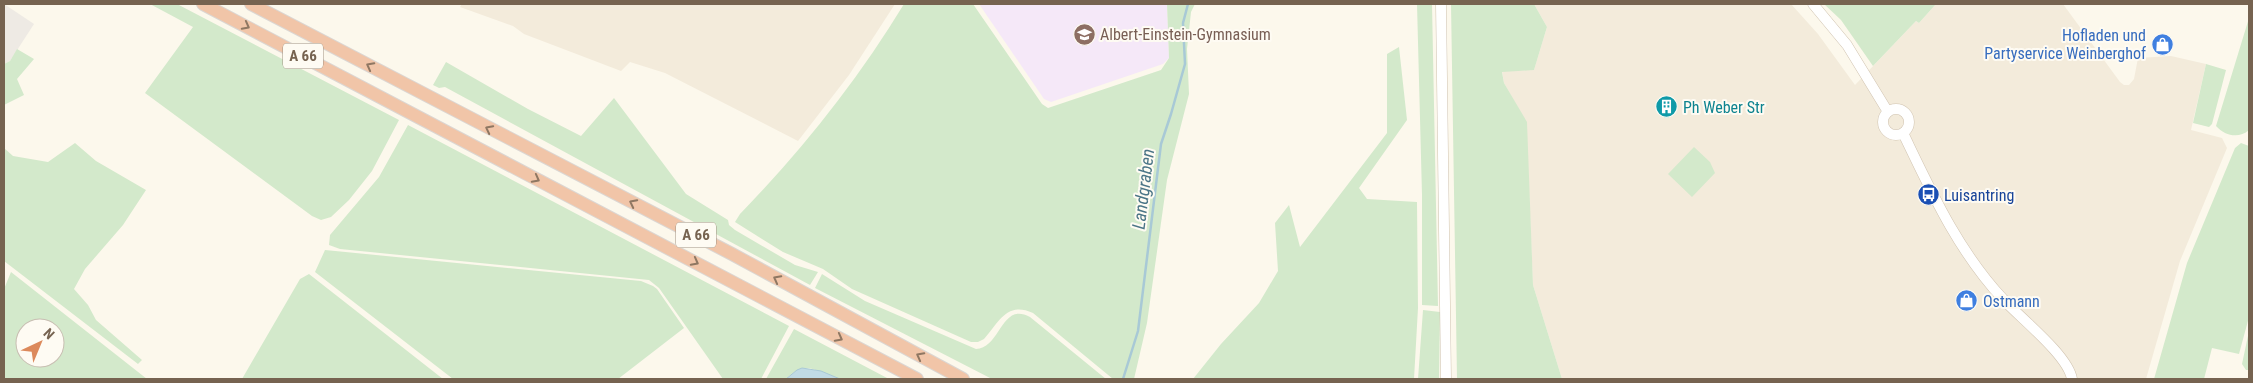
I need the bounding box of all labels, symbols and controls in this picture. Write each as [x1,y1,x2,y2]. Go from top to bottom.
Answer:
one-way arrow [241,20,250,30]
school or university icon: Albert-Einstein-Gymnasium [1072,22,1096,46]
place label: Albert-Einstein-Gymnasium [1100,25,1271,44]
place label: Hofladen und Partyservice Weinberghof [1984,26,2146,63]
shop icon: Hofladen und Partyservice Weinberghof [2150,32,2174,56]
road number: A 66 [283,44,323,68]
one-way arrow [366,63,375,73]
building icon: Ph Weber Str [1655,95,1679,119]
place label: Ph Weber Str [1683,98,1765,117]
one-way arrow [485,125,494,135]
water label: Landgraben [1128,148,1158,230]
one-way arrow [531,172,540,182]
bus stop icon: Luisantring [1916,183,1940,207]
place label: Luisantring [1944,186,2014,205]
one-way arrow [629,199,638,209]
road number: A 66 [676,222,716,248]
one-way arrow [690,256,699,266]
one-way arrow [773,275,782,285]
shop icon: Ostmann [1955,289,1979,313]
place label: Ostmann [1983,292,2040,311]
north arrow [15,318,65,368]
text: N [40,325,58,342]
one-way arrow [834,332,843,342]
one-way arrow [916,352,925,362]

